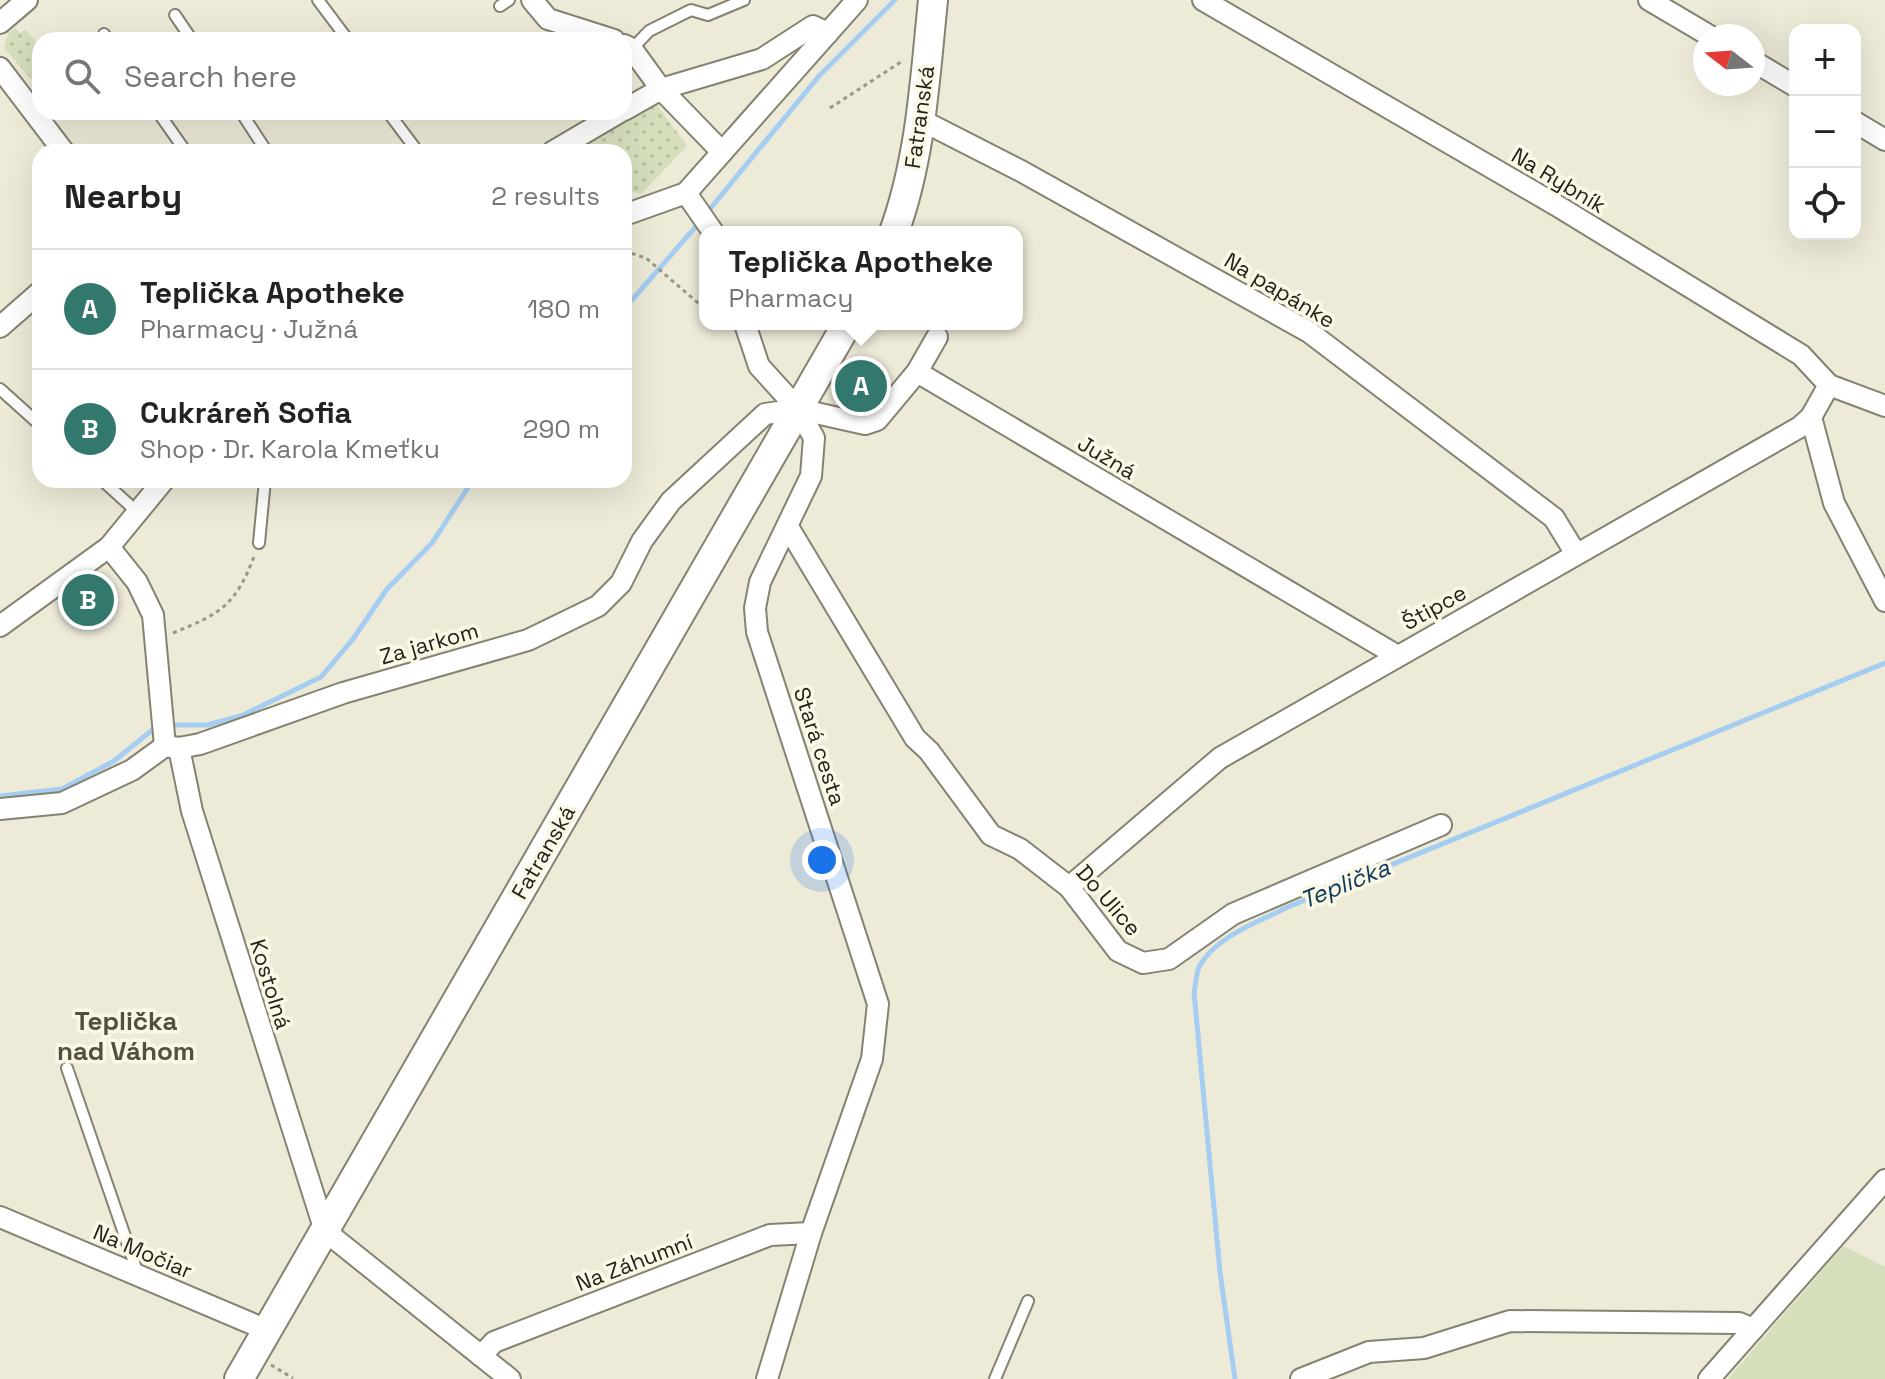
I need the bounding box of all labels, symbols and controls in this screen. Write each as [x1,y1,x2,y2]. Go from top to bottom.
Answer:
north arrow [1693,24,1765,96]
map controls [1789,24,1861,240]
button: + [1789,24,1861,96]
search box [32,32,632,120]
icon: search [60,54,104,98]
text: Search here [124,57,297,96]
street label: Fatranská [898,63,940,170]
button: − [1789,96,1861,168]
street label: Na Rybník [1507,141,1611,219]
button: locate [1789,168,1861,240]
text: Nearby [64,175,182,218]
text: 2 results [491,179,600,213]
popup [699,226,1023,330]
text: Teplička Apotheke [729,242,993,281]
street label: Na papánke [1220,246,1340,334]
text: Teplička Apotheke [140,273,405,312]
text: Pharmacy [729,281,853,315]
text: A [82,292,98,326]
text: 180 m [527,292,600,326]
text: Pharmacy · Južná [140,312,358,346]
pin: A [835,356,887,416]
text: Cukráreň Sofia [140,393,352,432]
text: B [81,412,99,446]
text: 290 m [523,412,600,446]
street label: Južná [1073,429,1142,486]
text: Shop · Dr. Karola Kmeťku [140,432,440,466]
pin: B [62,570,114,630]
street label: Štipce [1397,578,1471,636]
street label: Za jarkom [377,616,481,670]
street label: Stará cesta [788,683,852,809]
street label: Fatranská [505,800,581,904]
your location [802,840,842,880]
water label: Teplička [1295,852,1394,915]
street label: Do Ulice [1070,859,1148,941]
street label: Kostolná [244,936,298,1033]
district label: Teplička nad Váhom [57,1004,195,1068]
street label: Na Močiar [89,1218,197,1284]
street label: Na Záhumní [572,1227,697,1297]

